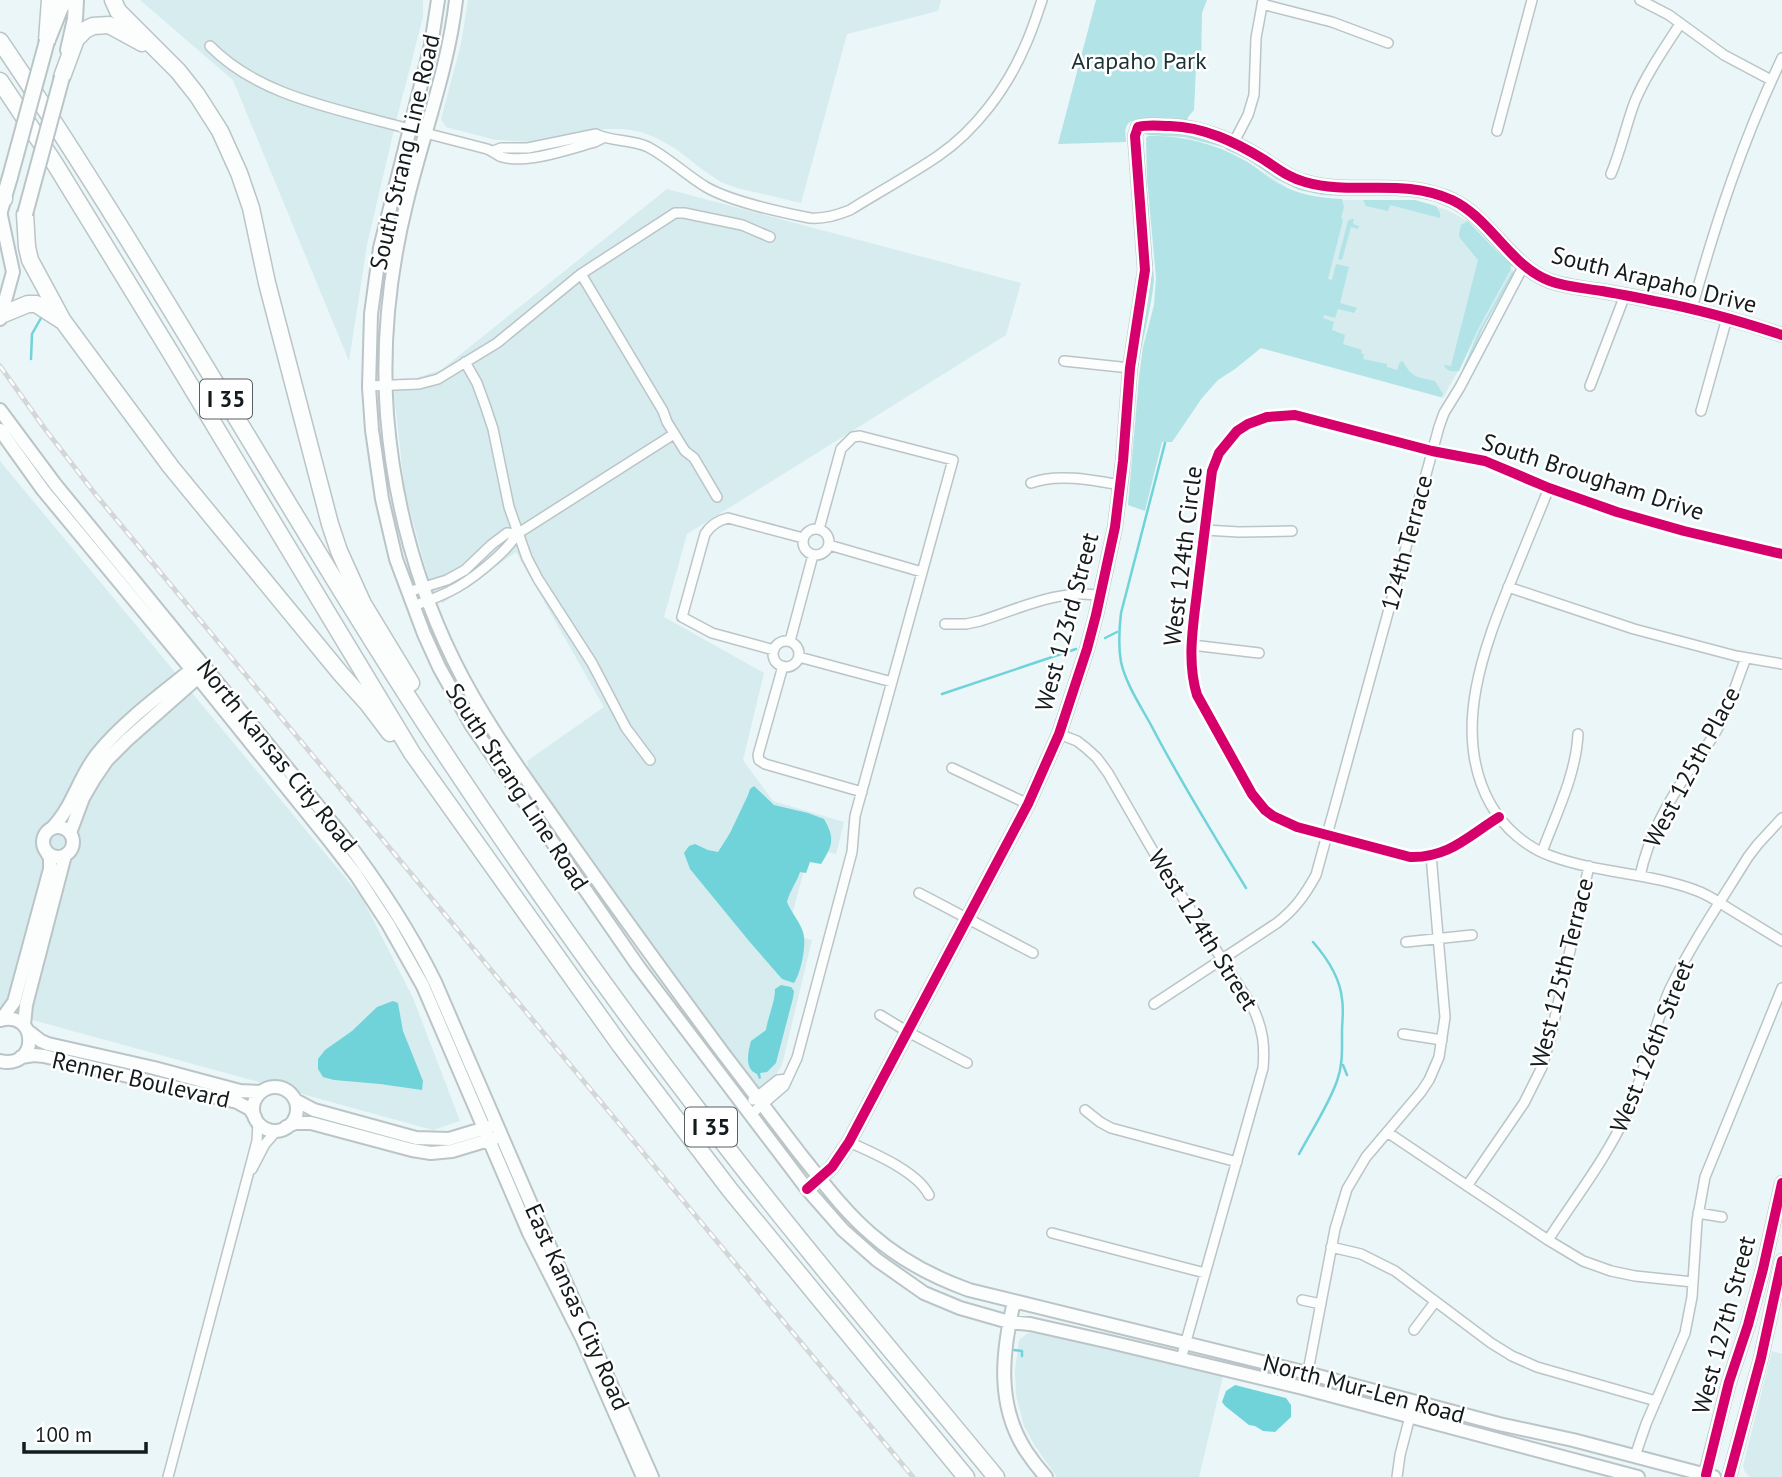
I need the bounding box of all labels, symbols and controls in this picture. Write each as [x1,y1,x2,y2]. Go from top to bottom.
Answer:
street label: South Strang Line Road [362,31,447,273]
park label: Arapaho Park [1071,45,1207,76]
street label: South Arapaho Drive [1548,239,1760,320]
road number: I 35 [200,380,252,418]
street label: South Brougham Drive [1478,426,1708,527]
street label: West 124th Circle [1156,464,1209,648]
street label: 124th Terrace [1374,472,1440,614]
street label: West 123rd Street [1028,529,1105,715]
street label: North Kansas City Road [190,653,365,858]
street label: South Strang Line Road [439,677,596,896]
street label: West 125th Place [1636,681,1747,852]
street label: West 124th Street [1142,844,1265,1016]
street label: West 125th Terrace [1523,875,1600,1071]
street label: West 126th Street [1603,955,1700,1137]
street label: Renner Boulevard [49,1044,233,1115]
road number: I 35 [685,1108,737,1146]
street label: East Kansas City Road [518,1199,637,1415]
street label: West 127th Street [1685,1232,1762,1417]
street label: North Mur-Len Road [1260,1347,1469,1430]
scale bar [24,1410,147,1454]
text: 100 m [35,1421,92,1448]

